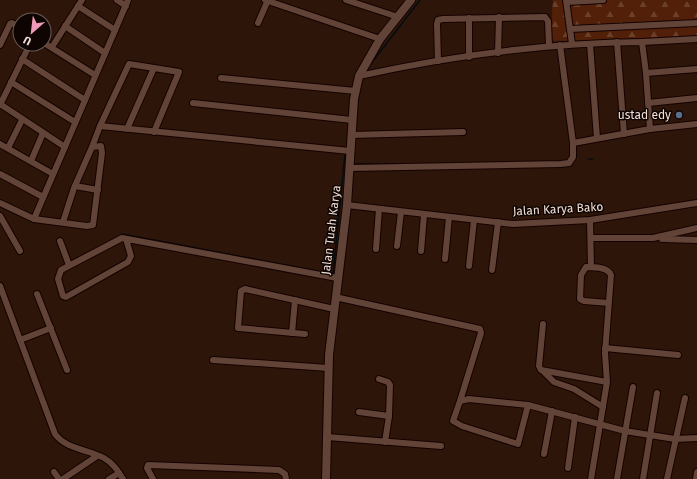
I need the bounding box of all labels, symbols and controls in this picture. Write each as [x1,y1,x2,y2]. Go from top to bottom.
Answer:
north arrow [12,12,52,52]
text: U [21,33,34,48]
place label: ustad edy [618,108,671,122]
marker: ustad edy [674,110,684,120]
street label: Jalan Tuah Karya [319,184,343,276]
street label: Jalan Karya Bako [512,200,604,218]

